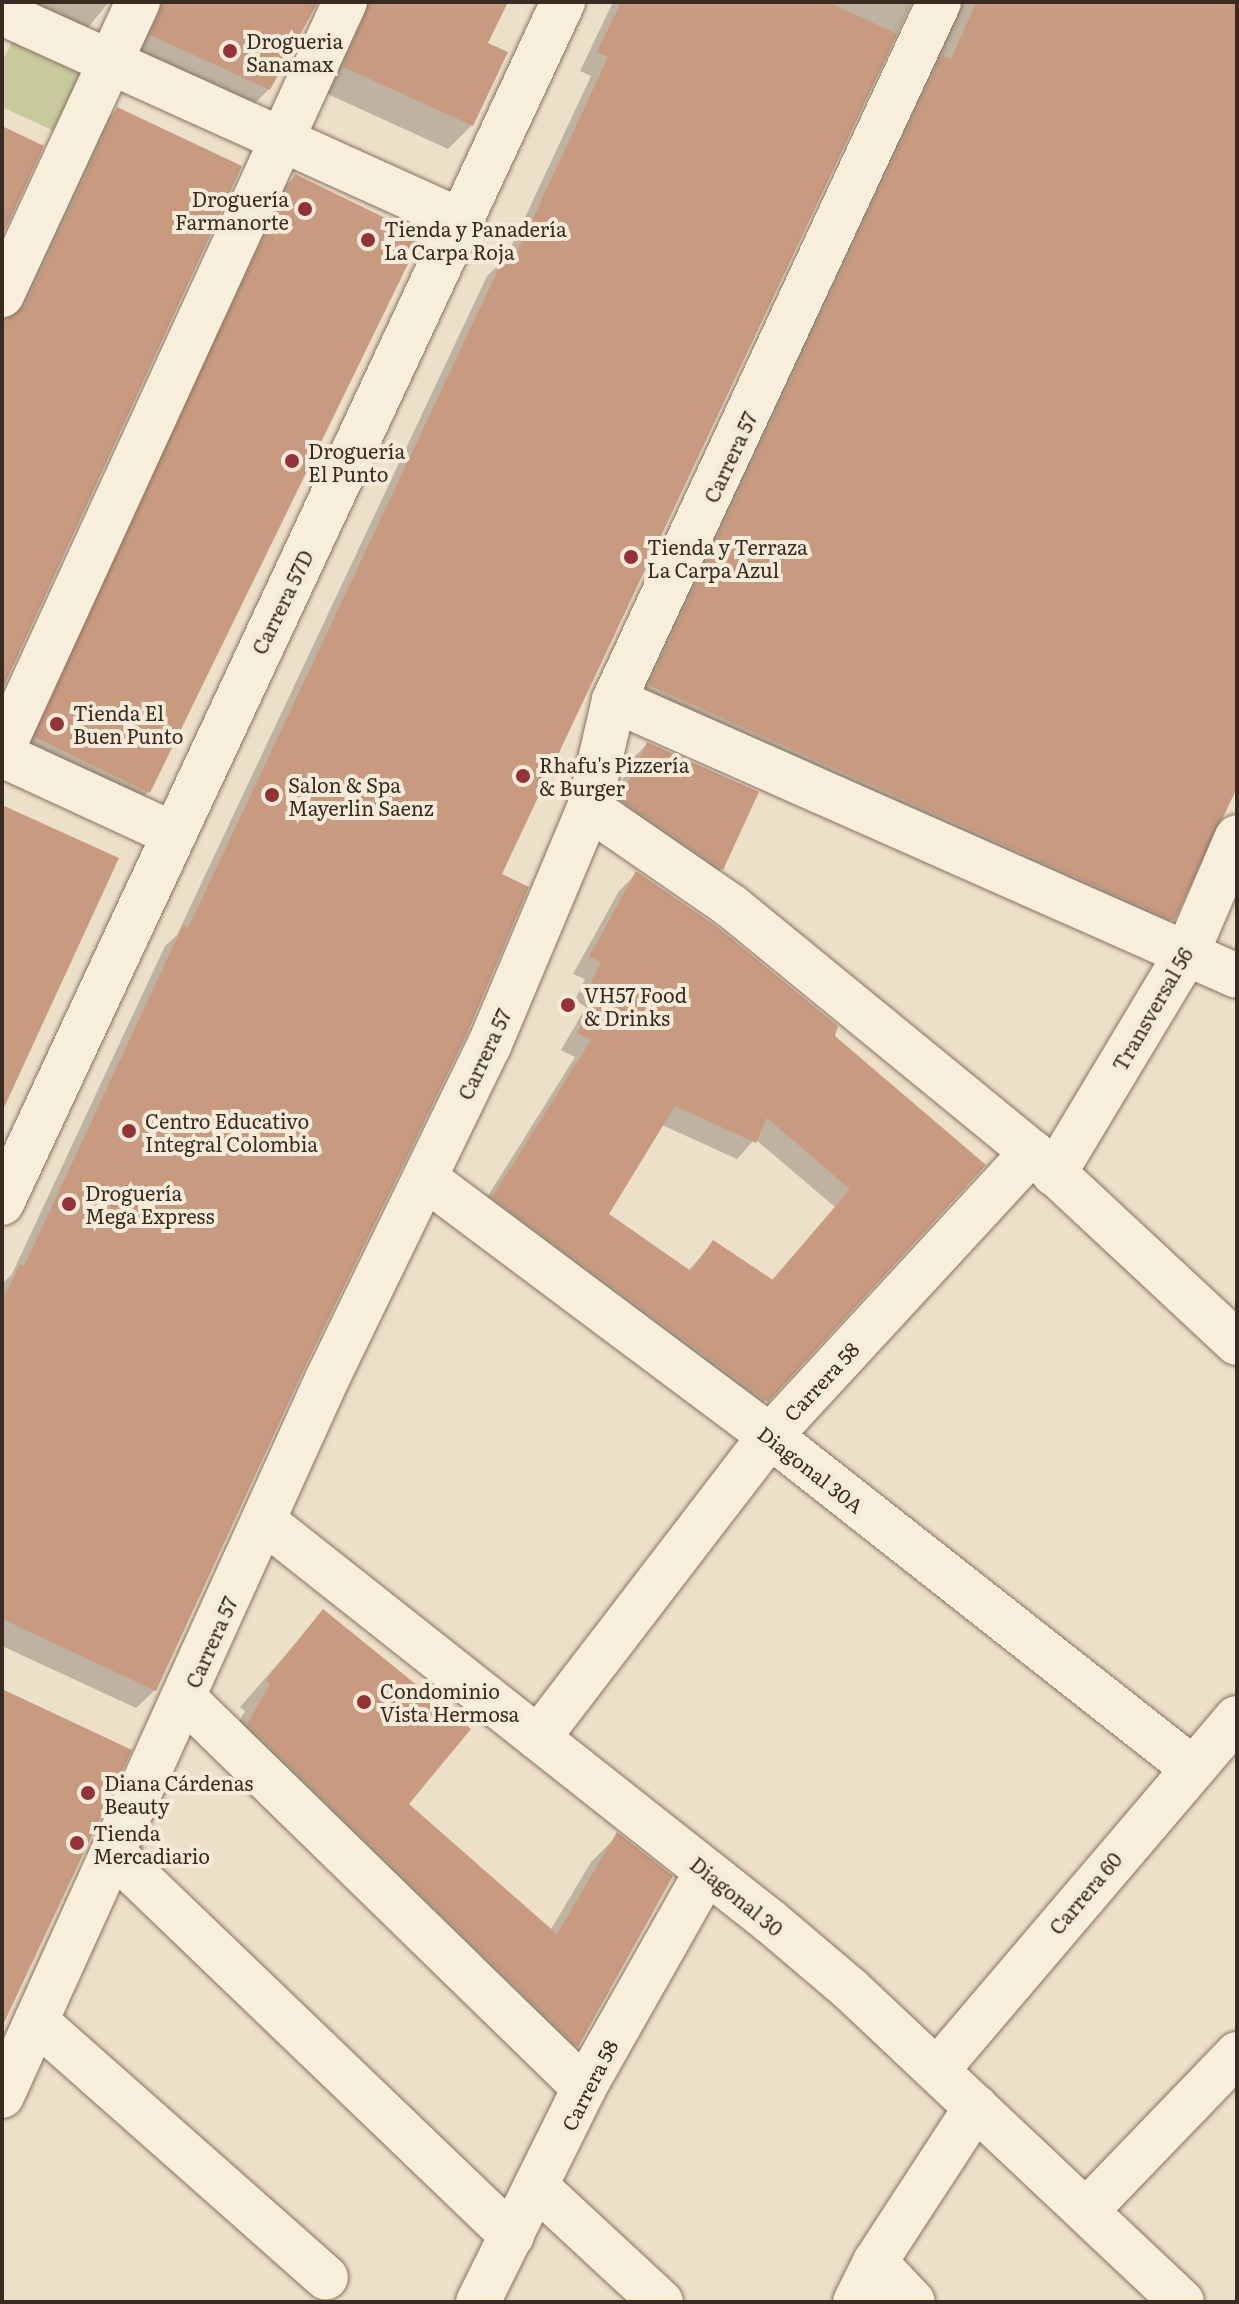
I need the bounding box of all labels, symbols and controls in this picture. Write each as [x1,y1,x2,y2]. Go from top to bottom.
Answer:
place label: Drogueria Sanamax [246,28,343,75]
marker: Drogueria Sanamax [221,42,239,60]
place label: Droguería Farmanorte [175,186,289,233]
marker: Droguería Farmanorte [296,200,314,218]
place label: Tienda y Panadería La Carpa Roja [384,216,567,263]
marker: Tienda y Panadería La Carpa Roja [359,231,377,249]
street label: Carrera 57 [698,408,762,506]
place label: Droguería El Punto [308,438,405,485]
marker: Droguería El Punto [283,452,301,470]
place label: Tienda y Terraza La Carpa Azul [647,534,808,581]
street label: Carrera 57D [246,546,318,658]
marker: Tienda y Terraza La Carpa Azul [622,548,640,566]
place label: Tienda El Buen Punto [73,700,183,747]
marker: Tienda El Buen Punto [48,715,66,733]
place label: Rhafu's Pizzería & Burger [539,752,689,799]
marker: Rhafu's Pizzería & Burger [514,767,532,785]
place label: Salon & Spa Mayerlin Saenz [288,772,434,819]
marker: Salon & Spa Mayerlin Saenz [263,786,281,804]
street label: Transversal 56 [1107,943,1197,1075]
place label: VH57 Food & Drinks [584,982,687,1029]
marker: VH57 Food & Drinks [559,996,577,1014]
street label: Carrera 57 [452,1005,516,1103]
place label: Centro Educativo Integral Colombia [145,1108,318,1155]
marker: Centro Educativo Integral Colombia [120,1122,138,1140]
place label: Droguería Mega Express [85,1180,214,1227]
marker: Droguería Mega Express [60,1195,78,1213]
street label: Carrera 58 [779,1337,863,1425]
street label: Diagonal 30A [754,1420,868,1518]
street label: Carrera 57 [180,1592,242,1692]
place label: Condominio Vista Hermosa [380,1678,519,1725]
marker: Condominio Vista Hermosa [355,1693,373,1711]
place label: Diana Cárdenas Beauty [104,1770,253,1817]
marker: Diana Cárdenas Beauty [79,1784,97,1802]
place label: Tienda Mercadiario [93,1820,210,1867]
marker: Tienda Mercadiario [68,1834,86,1852]
street label: Carrera 60 [1044,1847,1126,1939]
street label: Diagonal 30 [686,1851,788,1941]
street label: Carrera 58 [556,2036,622,2134]

